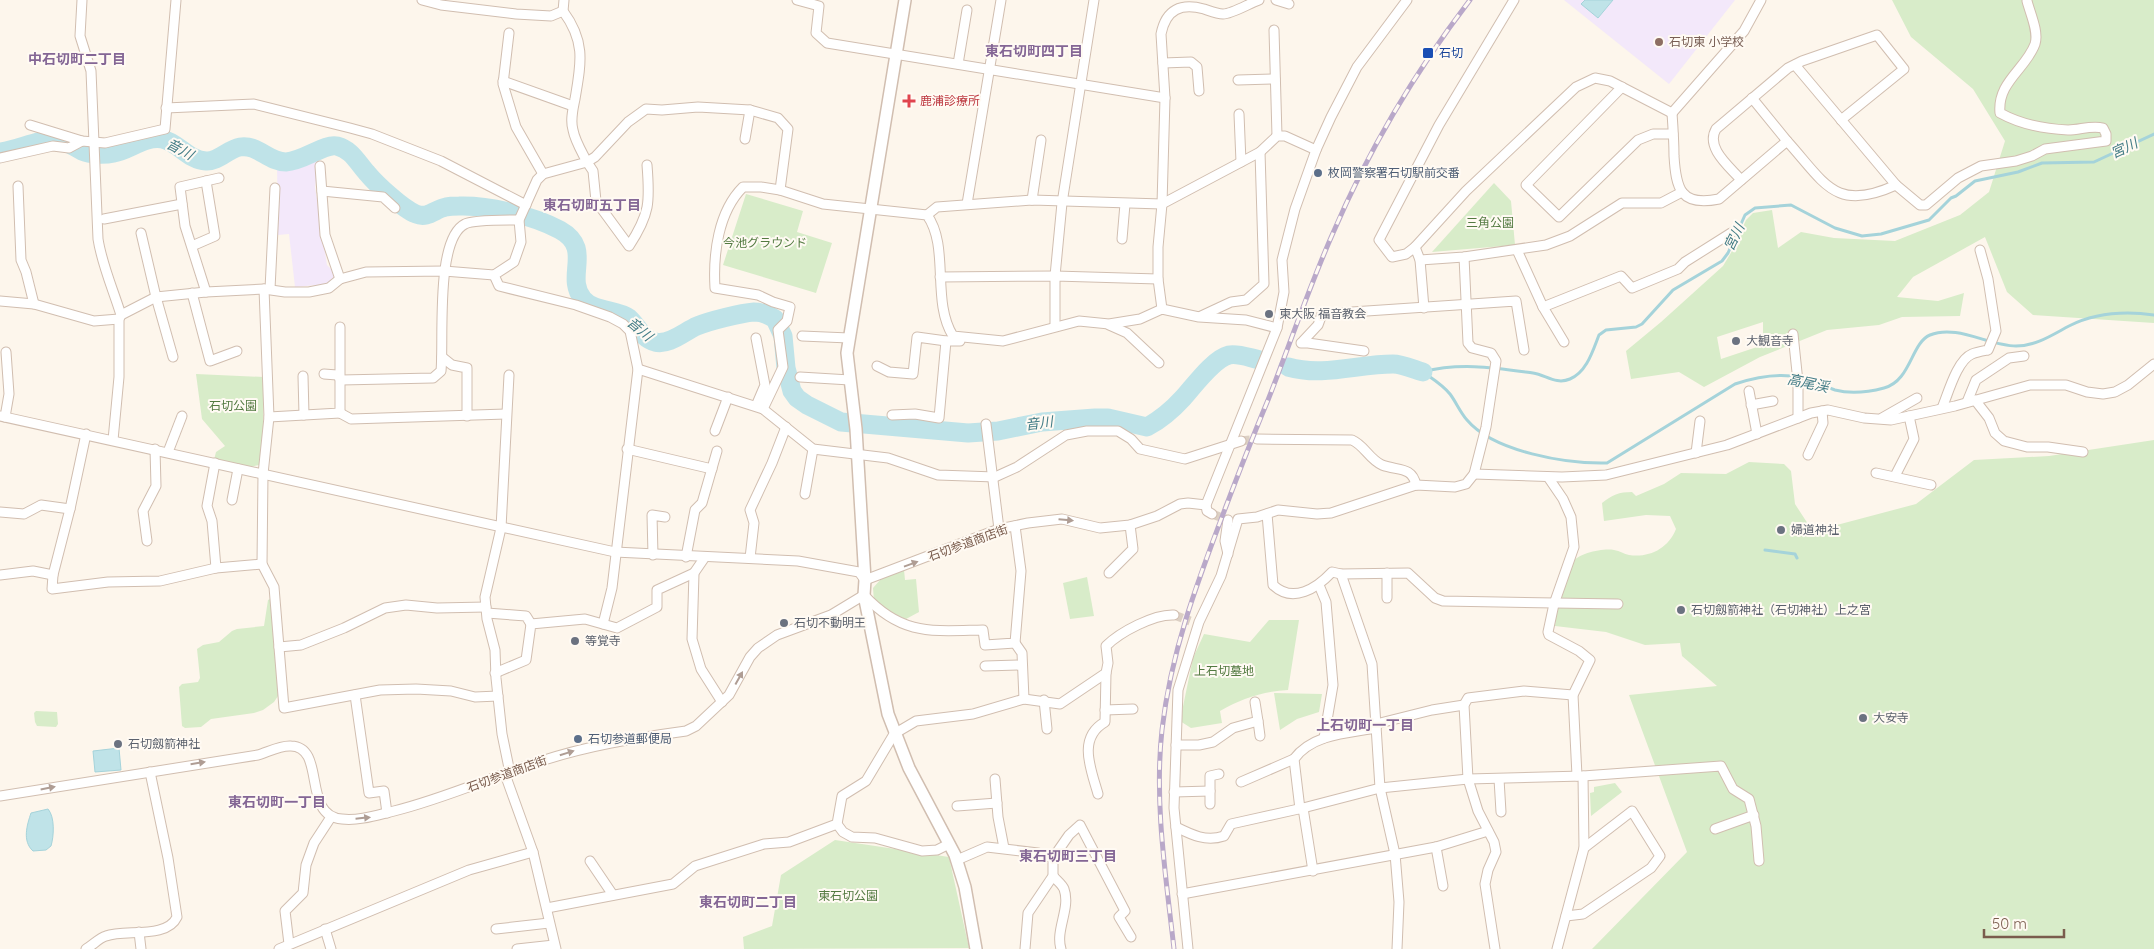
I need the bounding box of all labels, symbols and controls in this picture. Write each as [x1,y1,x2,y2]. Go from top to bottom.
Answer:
place label: 石切東 小学校 [1669,34,1744,49]
marker: 石切東 小学校 [1653,36,1665,48]
district label: 東石切町四丁目 [985,42,1083,60]
place label: 石切 [1439,45,1463,60]
marker: 石切 [1421,46,1435,60]
district label: 中石切町二丁目 [28,50,126,68]
place label: 鹿浦診療所 [920,93,980,108]
marker: 鹿浦診療所 [902,94,916,108]
water label: 宮川 [2108,133,2142,162]
water label: 音川 [163,134,198,164]
place label: 枚岡警察署石切駅前交番 [1328,165,1460,180]
marker: 枚岡警察署石切駅前交番 [1312,167,1324,179]
district label: 東石切町五丁目 [543,196,641,214]
park label: 三角公園 [1466,215,1514,230]
water label: 宮川 [1720,219,1749,254]
park label: 今池グラウンド [723,235,807,250]
place label: 東大阪 福音教会 [1279,306,1366,321]
marker: 東大阪 福音教会 [1263,308,1275,320]
water label: 音川 [623,313,658,346]
place label: 大観音寺 [1746,333,1794,348]
marker: 大観音寺 [1730,335,1742,347]
water label: 高尾渓 [1786,370,1832,397]
park label: 石切公園 [209,398,257,413]
water label: 音川 [1024,412,1056,434]
one-way arrow [1058,516,1074,524]
street label: 石切参道商店街 [926,521,1010,564]
place label: 婦道神社 [1791,522,1839,537]
marker: 婦道神社 [1775,524,1787,536]
one-way arrow [904,560,919,568]
place label: 石切劔箭神社（石切神社）上之宮 [1691,602,1871,617]
marker: 石切劔箭神社（石切神社）上之宮 [1675,604,1687,616]
place label: 石切不動明王 [794,615,866,630]
marker: 石切不動明王 [778,617,790,629]
place label: 等覚寺 [585,633,621,648]
marker: 等覚寺 [569,635,581,647]
park label: 上石切墓地 [1194,663,1254,678]
one-way arrow [734,671,743,684]
place label: 大安寺 [1873,710,1909,725]
marker: 大安寺 [1857,712,1869,724]
district label: 上石切町一丁目 [1316,716,1414,734]
place label: 石切参道郵便局 [588,731,672,746]
marker: 石切参道郵便局 [572,733,584,745]
place label: 石切劔箭神社 [128,736,200,751]
marker: 石切劔箭神社 [112,738,124,750]
one-way arrow [560,749,575,757]
street label: 石切参道商店街 [465,752,549,795]
one-way arrow [190,759,206,767]
one-way arrow [40,783,56,791]
district label: 東石切町一丁目 [228,793,326,811]
one-way arrow [355,813,371,821]
district label: 東石切町三丁目 [1019,847,1117,865]
park label: 東石切公園 [818,888,878,903]
district label: 東石切町二丁目 [699,893,797,911]
scale bar [1984,906,2064,938]
text: 50 m [1992,914,2027,933]

